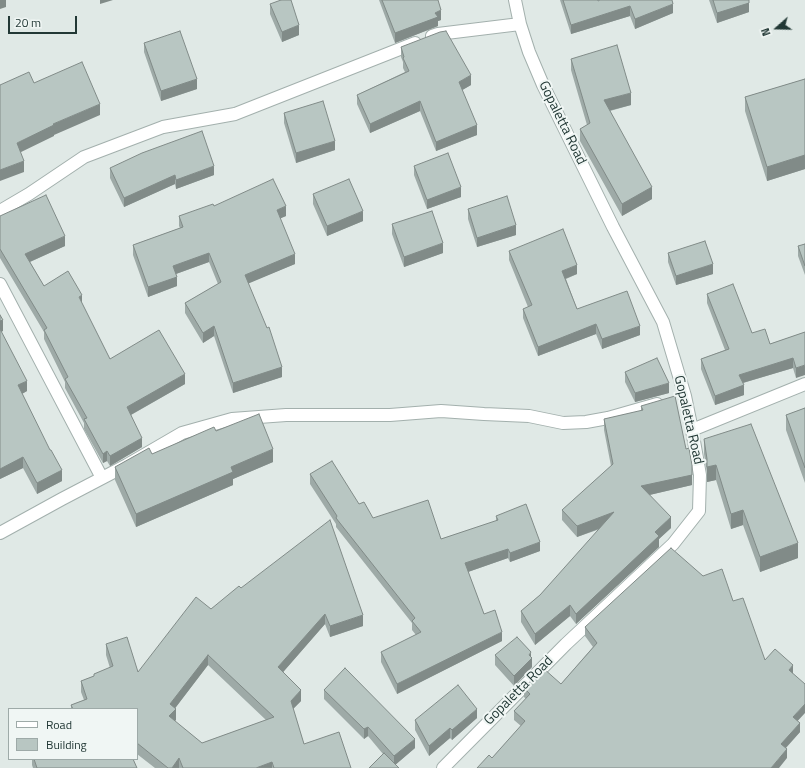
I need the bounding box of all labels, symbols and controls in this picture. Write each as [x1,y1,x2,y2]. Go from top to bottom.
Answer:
scale bar [10,8,79,34]
north arrow [757,8,797,48]
text: 20 m [15,13,41,32]
text: N [757,26,775,38]
street label: Gopaletta Road [535,78,589,168]
street label: Gopaletta Road [670,374,706,466]
street label: Gopaletta Road [481,653,557,729]
legend [8,708,138,760]
text: Road [46,715,72,734]
text: Building [46,735,87,754]

